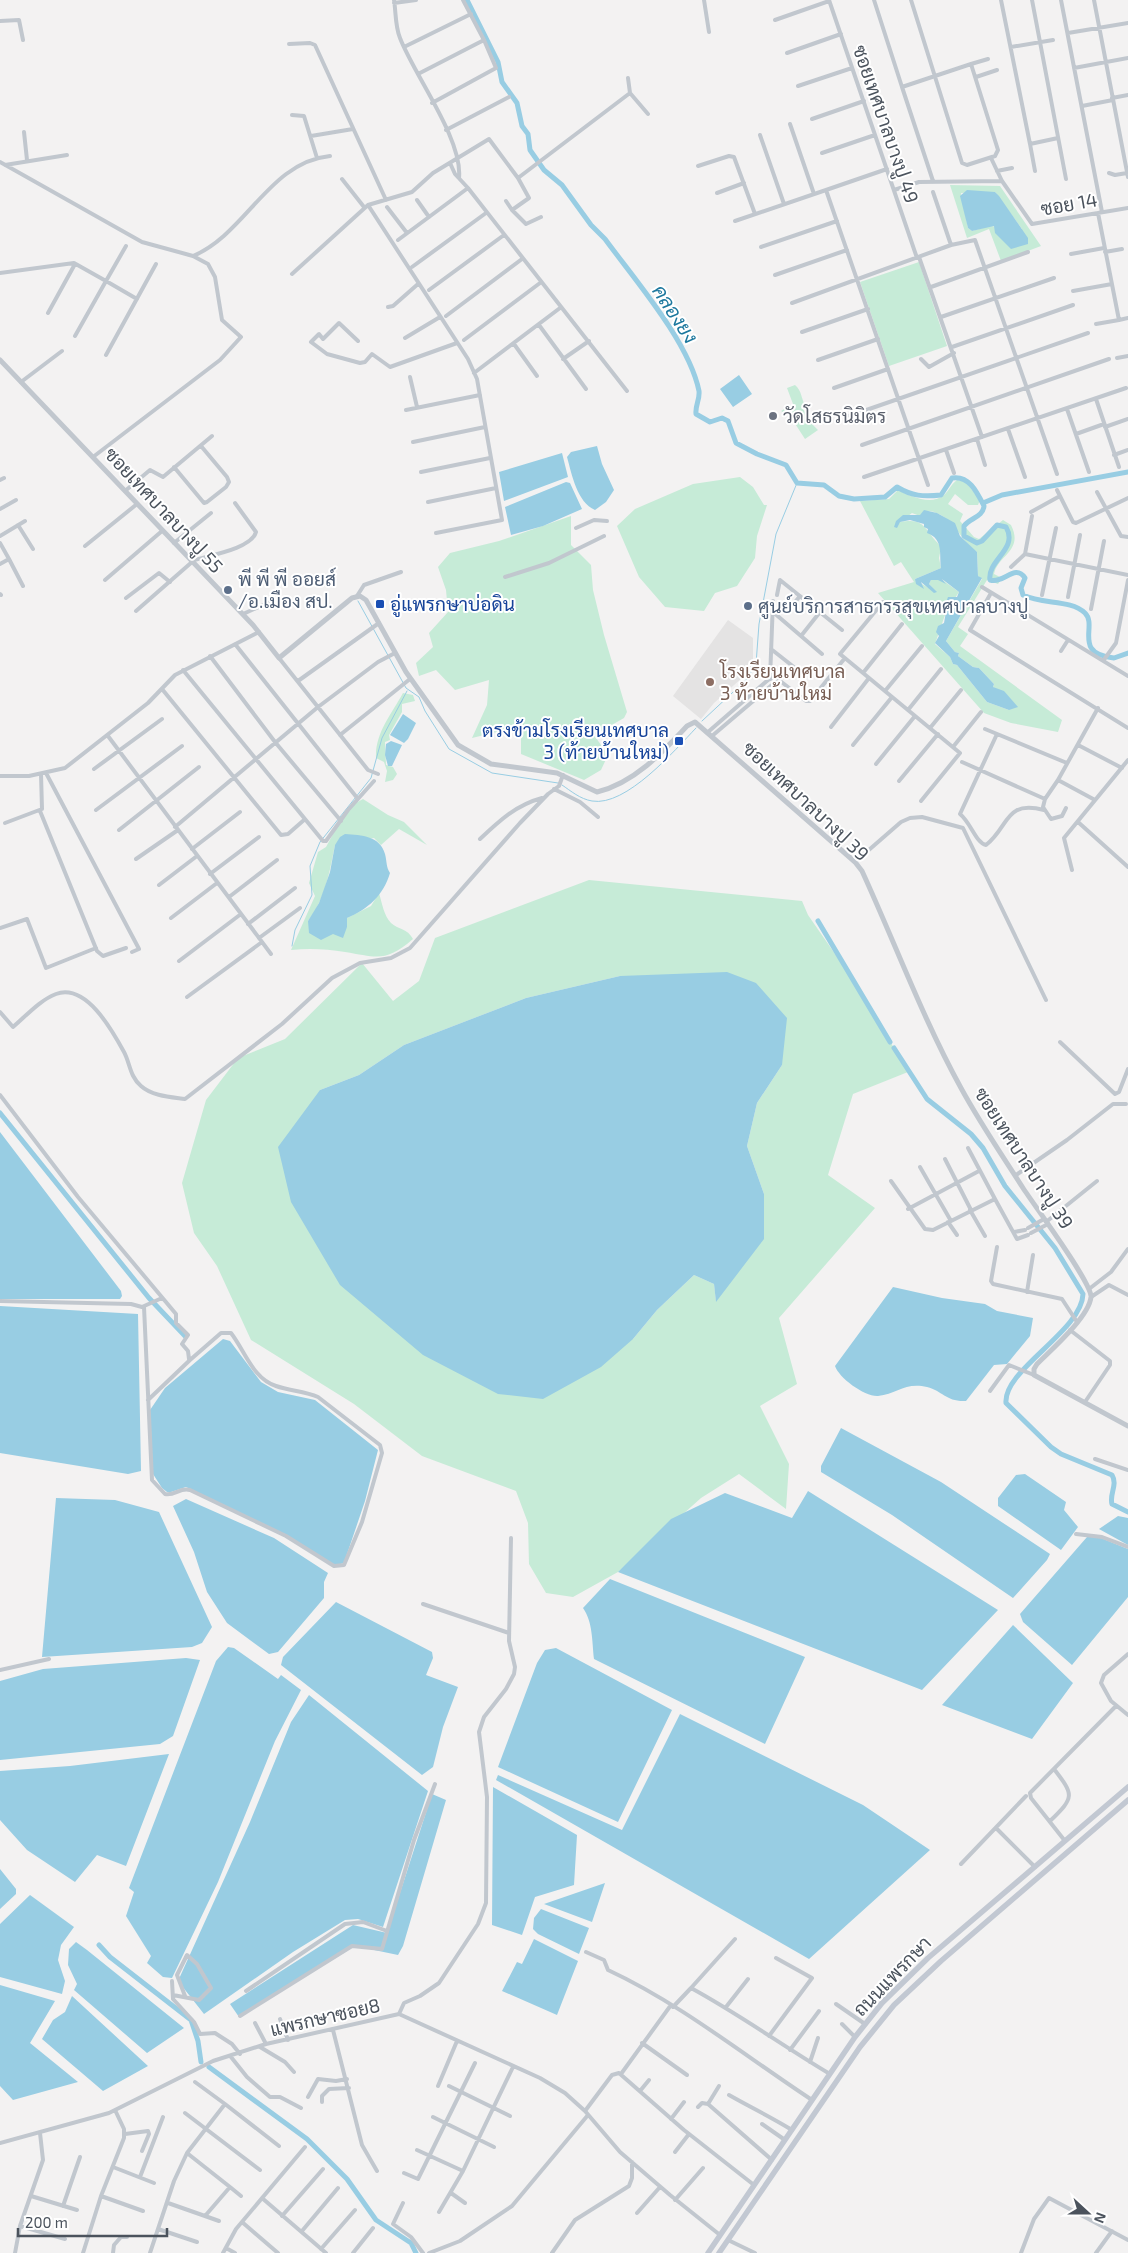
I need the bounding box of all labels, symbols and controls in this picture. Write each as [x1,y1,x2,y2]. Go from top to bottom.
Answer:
street label: ซอยเทศบาลบางปู 49 [846,42,924,207]
street label: ซอย 14 [1039,187,1099,220]
water label: คลองยง [648,280,704,347]
place label: วัดโสธรนิมิตร [783,404,886,427]
marker: วัดโสธรนิมิตร [767,410,779,422]
street label: ซอยเทศบาลบางปู 55 [98,442,228,579]
place label: พี พี พี ออยส์ /อ.เมือง สป. [238,567,336,612]
marker: พี พี พี ออยส์ /อ.เมือง สป. [222,584,234,596]
place label: อู่แพรกษาบ่อดิน [390,592,515,618]
place label: ศูนย์บริการสาธารรสุขเทศบาลบางปู [758,594,1029,620]
marker: อู่แพรกษาบ่อดิน [374,598,386,610]
marker: ศูนย์บริการสาธารรสุขเทศบาลบางปู [742,600,754,612]
place label: โรงเรียนเทศบาล 3 ท้ายบ้านใหม่ [719,659,845,704]
marker: โรงเรียนเทศบาล 3 ท้ายบ้านใหม่ [704,676,716,688]
place label: ตรงข้ามโรงเรียนเทศบาล 3 (ท้ายบ้านใหม่) [482,718,669,763]
marker: ตรงข้ามโรงเรียนเทศบาล 3 (ท้ายบ้านใหม่) [673,735,685,747]
street label: ซอยเทศบาลบางปู 39 [736,736,874,867]
street label: ซอยเทศบาลบางปู 39 [968,1083,1079,1235]
street label: ถนนแพรกษา [848,1931,935,2020]
street label: แพรกษาซอย8 [268,1993,382,2040]
north arrow [1063,2188,1113,2238]
scale bar [18,2206,166,2238]
text: N [1091,2210,1110,2226]
text: 200 m [25,2213,68,2231]

